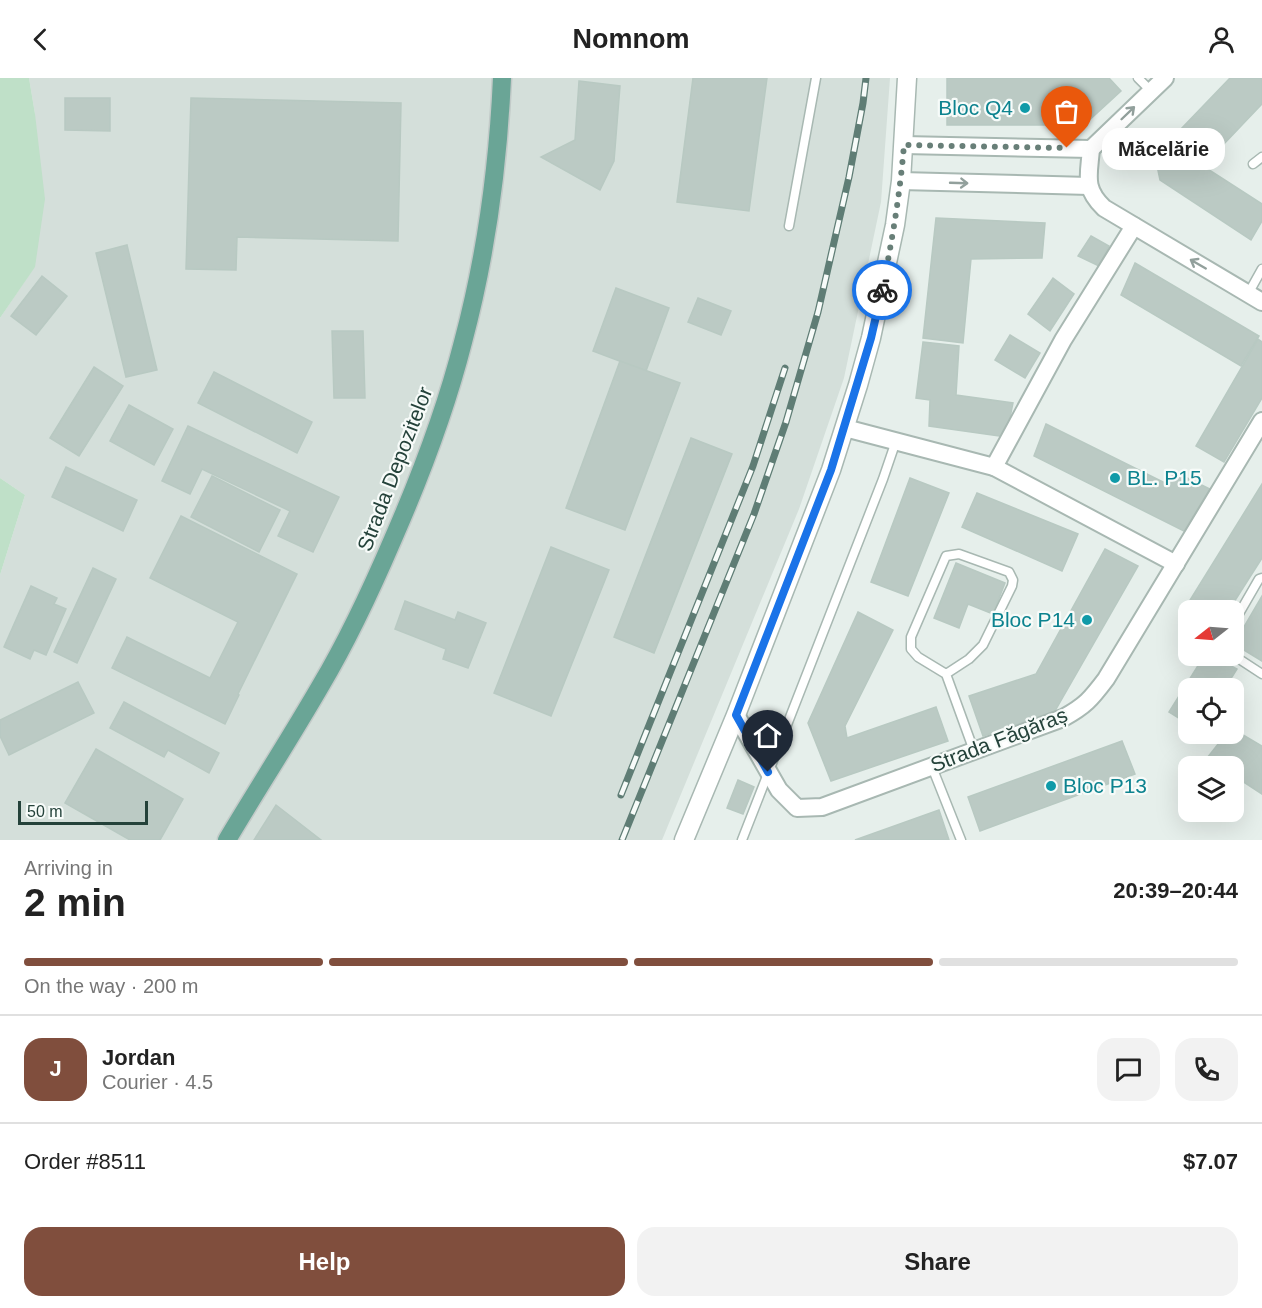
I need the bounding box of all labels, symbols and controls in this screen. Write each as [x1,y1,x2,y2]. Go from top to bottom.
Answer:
icon: back [24,23,57,56]
icon: person [1205,23,1238,56]
text: Nomnom [573,24,690,54]
pin [1041,86,1092,148]
icon: bag [1050,95,1083,128]
place label: Bloc Q4 [938,96,1013,119]
marker: Bloc Q4 [1018,101,1032,115]
one-way arrow [1120,106,1135,120]
callout: Măcelărie [1103,127,1226,169]
text: Măcelărie [1118,138,1209,160]
one-way arrow [949,177,969,188]
one-way arrow [1190,258,1207,270]
courier [852,260,912,320]
icon: bike [866,274,899,307]
street label: Strada Depozitelor [353,384,436,554]
place label: BL. P15 [1127,466,1202,489]
marker: BL. P15 [1108,471,1122,485]
north arrow [1178,600,1244,666]
map controls [1178,600,1244,822]
place label: Bloc P14 [991,608,1075,631]
marker: Bloc P14 [1080,613,1094,627]
button: locate [1178,678,1244,744]
street label: Strada Făgăraș [927,703,1071,776]
pin [742,710,793,772]
icon: home [751,719,784,752]
button: layers [1178,756,1244,822]
place label: Bloc P13 [1063,774,1147,797]
marker: Bloc P13 [1044,779,1058,793]
scale bar [18,798,148,826]
text: 50 m [27,803,63,820]
text: Arriving in [24,857,113,879]
text: 20:39–20:44 [1113,878,1238,903]
text: 2 min [24,881,126,924]
text: On the way · 200 m [24,975,199,997]
button: chat [1097,1038,1160,1101]
button: phone [1175,1038,1238,1101]
text: Jordan [102,1045,175,1070]
text: J [49,1056,62,1081]
text: Courier · 4.5 [102,1071,213,1093]
text: Order #8511 [24,1149,146,1174]
text: $7.07 [1183,1149,1238,1174]
button: Help [24,1227,625,1296]
button: Share [637,1227,1238,1296]

